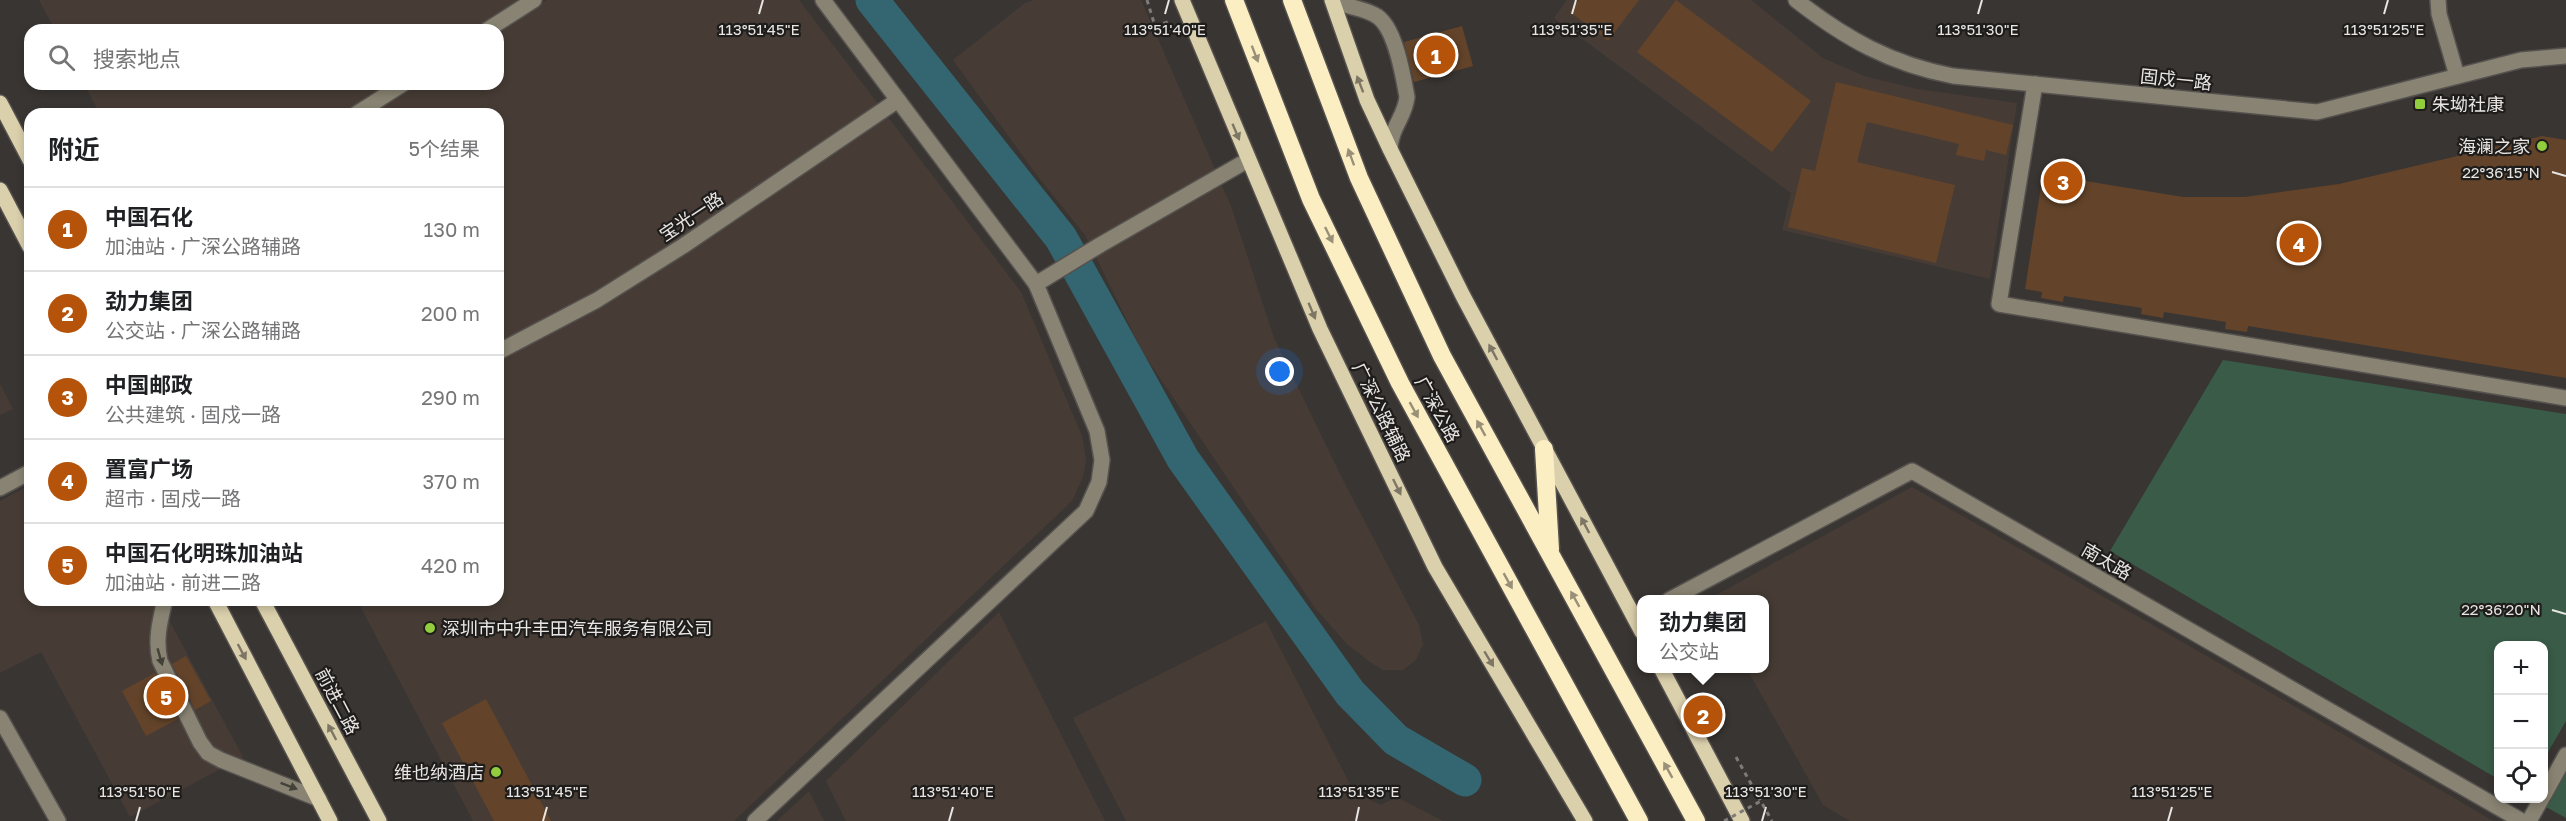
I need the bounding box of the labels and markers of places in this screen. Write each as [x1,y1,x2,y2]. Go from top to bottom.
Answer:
pin: 1 [1416,32,1456,78]
place label: 朱坳社康 [2432,93,2504,115]
marker: 朱坳社康 [2413,97,2427,111]
place label: 海澜之家 [2458,135,2530,157]
marker: 海澜之家 [2535,139,2549,153]
pin: 3 [2044,158,2082,204]
pin: 4 [2280,220,2318,266]
place label: 深圳市中升丰田汽车服务有限公司 [442,617,712,639]
marker: 深圳市中升丰田汽车服务有限公司 [423,621,437,635]
pin: 5 [146,674,186,718]
pin: 2 [1684,692,1722,738]
place label: 维也纳酒店 [394,761,484,783]
marker: 维也纳酒店 [489,765,503,779]

